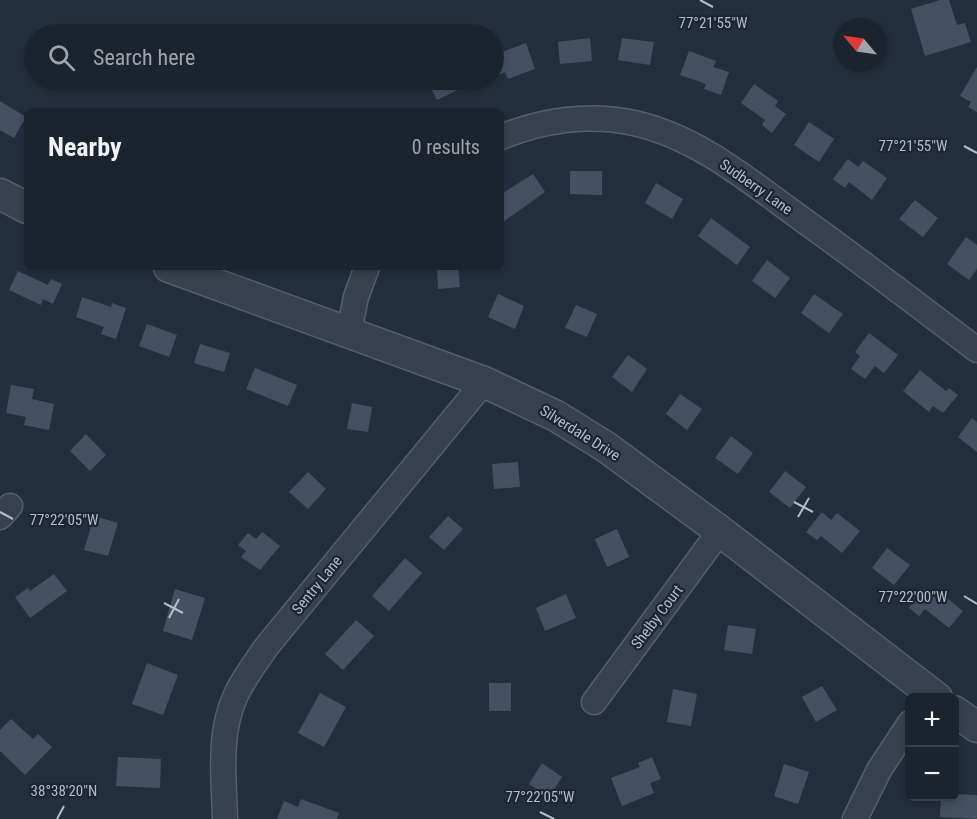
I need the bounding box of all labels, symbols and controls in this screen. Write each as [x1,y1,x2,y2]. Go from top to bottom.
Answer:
text: 77°21'55"W [679,14,748,32]
north arrow [833,18,887,72]
search box [24,24,504,90]
icon: search [45,41,78,74]
text: Search here [93,45,195,70]
text: Nearby [48,132,122,162]
text: 0 results [412,135,480,159]
text: 77°21'55"W [879,137,948,155]
street label: Sudberry Lane [716,155,796,219]
street label: Silverdale Drive [537,401,623,465]
text: 77°22'05"W [30,511,99,529]
street label: Sentry Lane [288,552,346,618]
street label: Shelby Court [627,582,687,652]
text: 77°22'00"W [879,588,948,606]
map controls [905,693,959,801]
button: + [905,693,959,747]
button: − [905,747,959,801]
text: 38°38'20"N [31,782,97,800]
text: 77°22'05"W [506,788,575,806]

